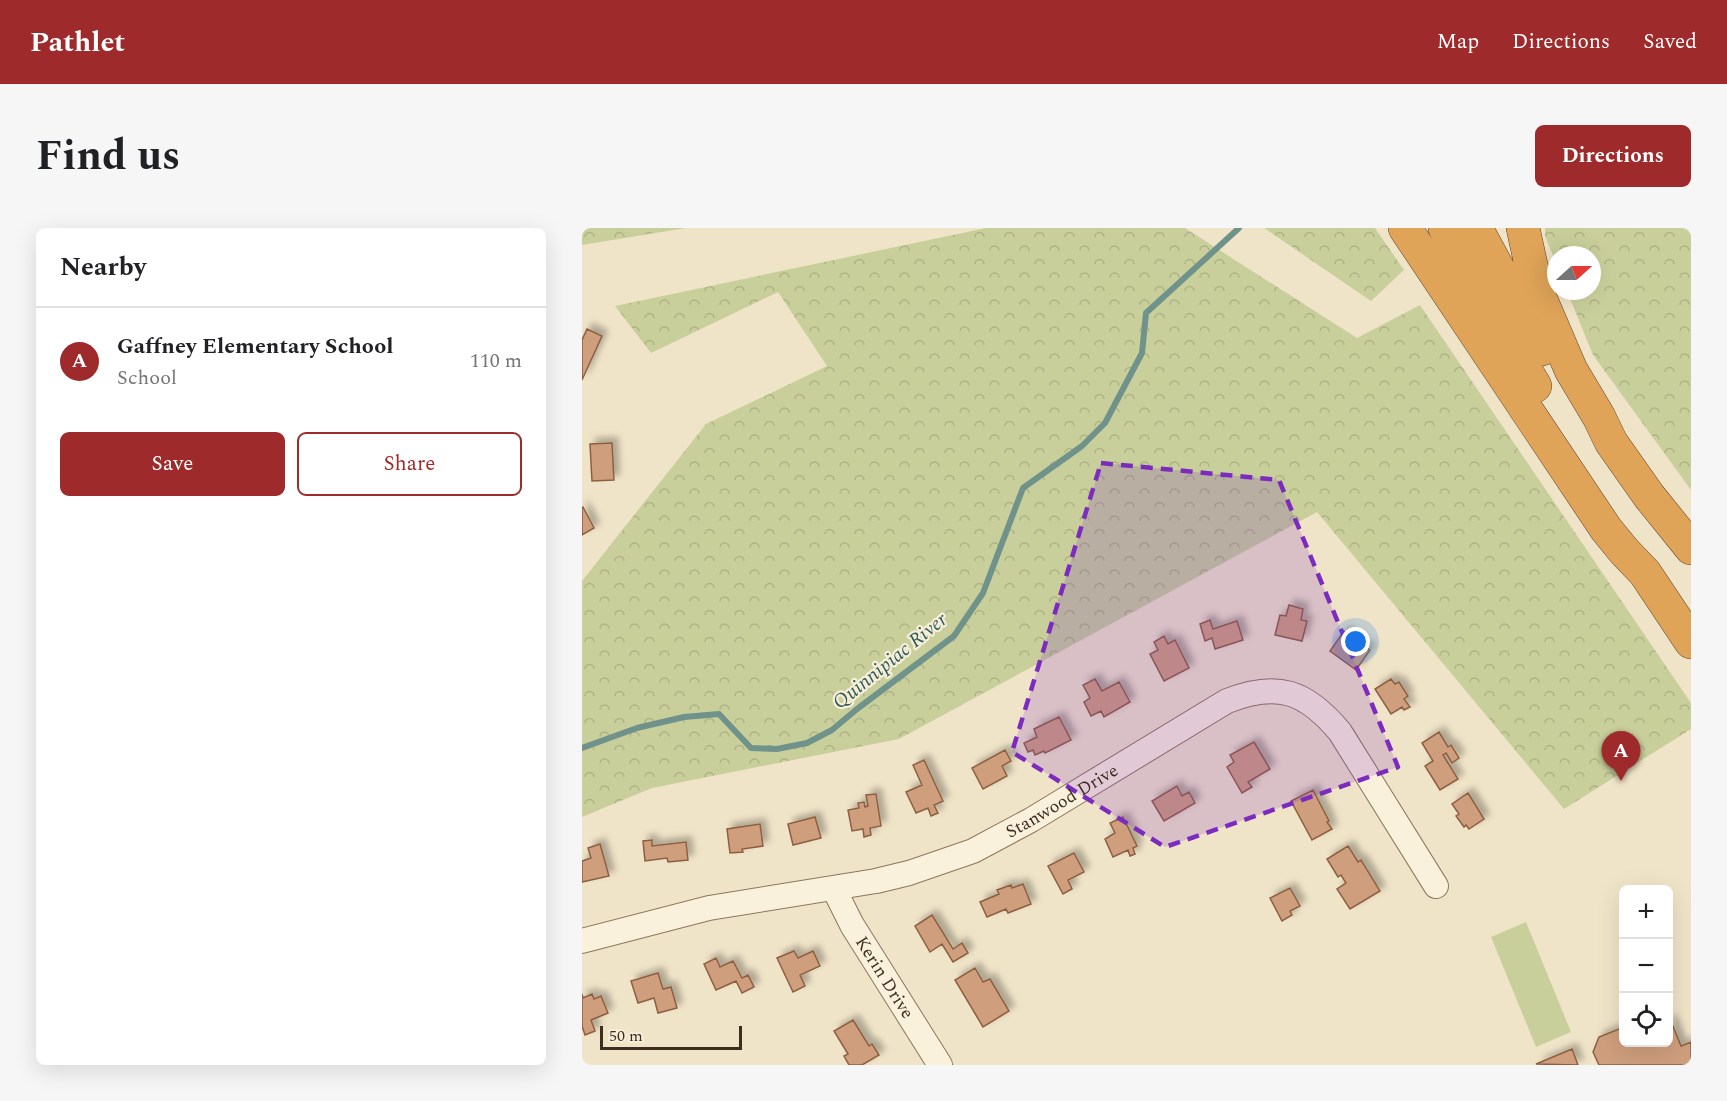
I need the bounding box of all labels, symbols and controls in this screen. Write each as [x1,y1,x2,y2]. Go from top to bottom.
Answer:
text: Pathlet [30,21,125,64]
text: Map [1437,26,1479,58]
text: Directions [1512,26,1610,58]
text: Saved [1643,26,1697,58]
text: Find us [36,125,180,188]
button: Directions [1535,125,1691,187]
north arrow [1547,246,1601,300]
text: Nearby [60,247,146,287]
text: Gaffney Elementary School [117,330,393,363]
text: A [72,346,87,376]
text: 110 m [470,346,522,376]
text: School [117,363,177,393]
button: Save [60,432,285,496]
button: Share [297,432,522,496]
water label: Quinnipiac River [826,605,955,717]
your location [1341,627,1370,656]
pin: A [1602,732,1640,781]
street label: Stanwood Drive [1001,757,1123,845]
map controls [1619,885,1673,1047]
button: + [1619,885,1673,939]
street label: Kerin Drive [849,931,921,1024]
button: − [1619,939,1673,993]
button: locate [1619,993,1673,1047]
scale bar [600,1023,742,1050]
text: 50 m [609,1024,643,1048]

